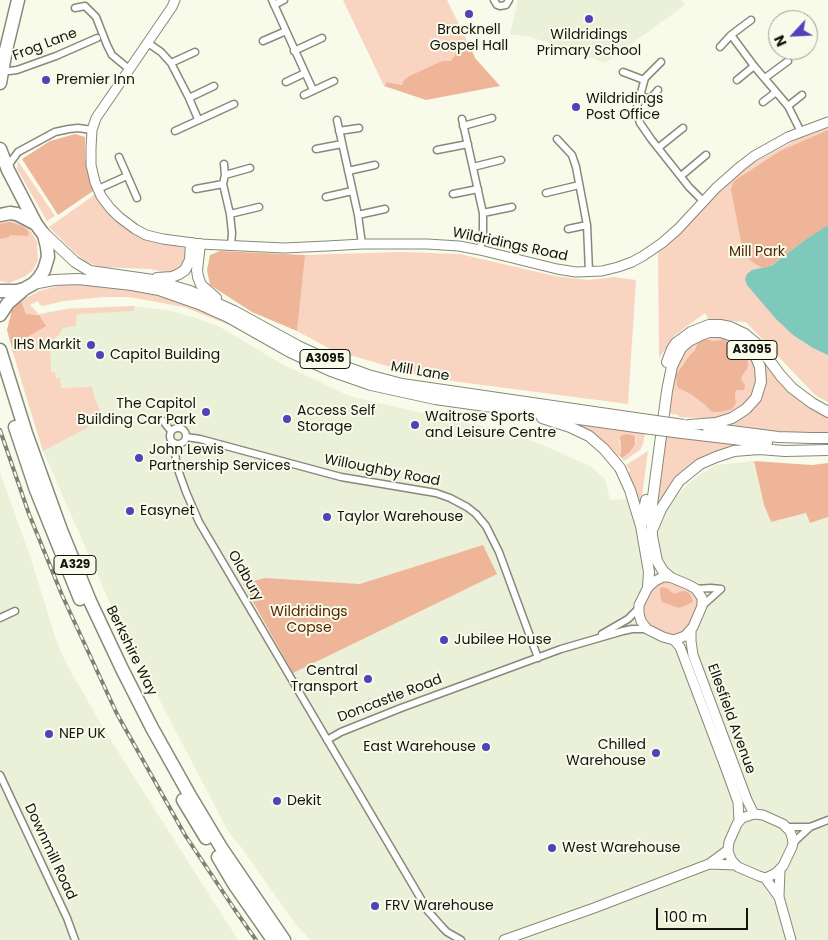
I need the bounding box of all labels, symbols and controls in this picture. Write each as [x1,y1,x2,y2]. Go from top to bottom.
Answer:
marker: Bracknell Gospel Hall [463,8,475,20]
north arrow [768,10,818,60]
marker: Wildridings Primary School [583,13,595,25]
place label: Bracknell Gospel Hall [430,22,508,54]
street label: Frog Lane [10,25,80,65]
place label: Wildridings Primary School [537,27,641,59]
text: N [769,32,792,50]
place label: Premier Inn [56,72,135,88]
marker: Premier Inn [40,74,52,86]
place label: Wildridings Post Office [586,91,663,124]
marker: Wildridings Post Office [570,101,582,113]
street label: Wildridings Road [451,225,569,265]
park label: Mill Park [729,244,785,260]
place label: IHS Markit [13,337,81,353]
marker: IHS Markit [85,339,97,351]
road number: A3095 [727,340,777,360]
place label: Capitol Building [110,347,220,363]
marker: Capitol Building [94,349,106,361]
road number: A3095 [300,349,350,368]
street label: Mill Lane [389,359,451,385]
place label: The Capitol Building Car Park [77,396,196,428]
place label: Access Self Storage [297,403,375,436]
marker: The Capitol Building Car Park [200,406,212,418]
place label: Waitrose Sports and Leisure Centre [425,409,556,442]
marker: Access Self Storage [281,413,293,425]
marker: Waitrose Sports and Leisure Centre [409,419,421,431]
place label: John Lewis Partnership Services [149,442,291,474]
marker: John Lewis Partnership Services [133,452,145,464]
street label: Willoughby Road [323,452,441,490]
place label: Easynet [140,503,195,519]
marker: Easynet [124,505,136,517]
place label: Taylor Warehouse [337,509,463,525]
marker: Taylor Warehouse [321,511,333,523]
street label: Oldbury [224,548,266,604]
road number: A329 [54,556,96,574]
street label: Berkshire Way [102,603,160,699]
park label: Wildridings Copse [270,604,348,636]
place label: Jubilee House [454,632,551,648]
marker: Jubilee House [438,634,450,646]
street label: Ellesfield Avenue [703,662,759,776]
place label: Central Transport [291,663,358,696]
street label: Doncastle Road [335,671,445,727]
marker: Central Transport [362,673,374,685]
place label: NEP UK [59,726,106,742]
marker: NEP UK [43,728,55,740]
place label: Chilled Warehouse [566,737,646,770]
place label: East Warehouse [363,739,476,755]
marker: East Warehouse [480,741,492,753]
marker: Chilled Warehouse [650,747,662,759]
place label: Dekit [287,793,321,809]
marker: Dekit [271,795,283,807]
street label: Downmill Road [20,801,80,903]
place label: West Warehouse [562,840,680,856]
marker: West Warehouse [546,842,558,854]
place label: FRV Warehouse [385,898,494,914]
scale bar [658,898,750,930]
marker: FRV Warehouse [369,900,381,912]
text: 100 m [664,906,707,927]

